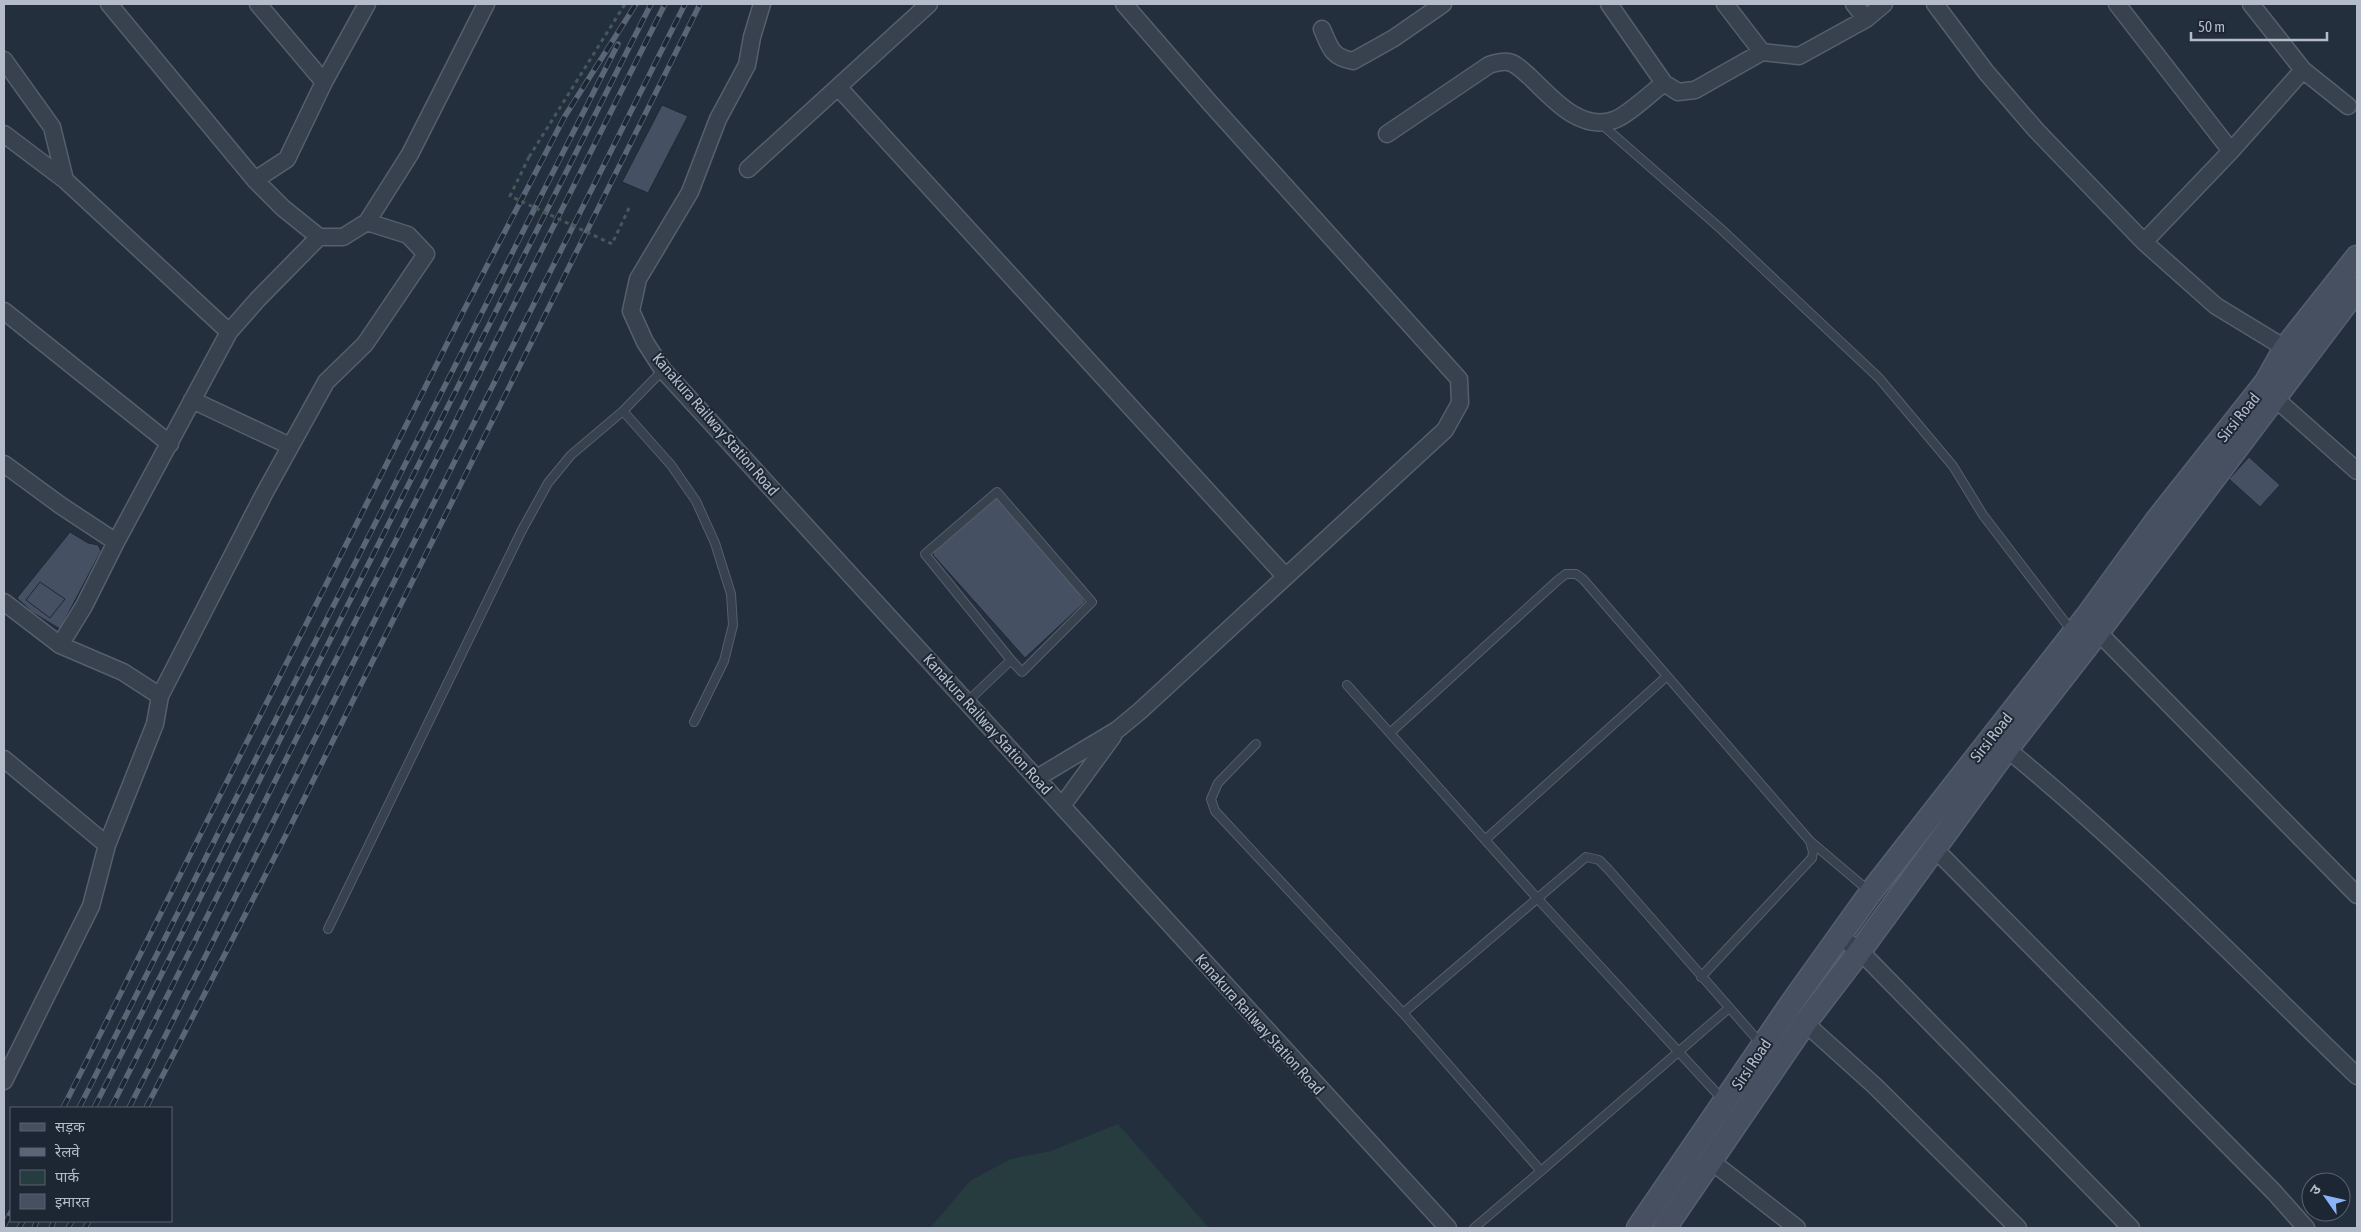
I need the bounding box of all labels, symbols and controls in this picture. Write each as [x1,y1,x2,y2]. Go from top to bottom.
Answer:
scale bar [2191,10,2327,42]
text: 50 m [2198,18,2225,35]
street label: Kanakura Railway Station Road [648,349,783,500]
street label: Sirsi Road [2213,389,2263,445]
street label: Kanakura Railway Station Road [919,650,1056,799]
street label: Sirsi Road [1966,709,2016,765]
street label: Kanakura Railway Station Road [1191,950,1328,1099]
street label: Sirsi Road [1728,1035,1774,1093]
legend [10,1107,172,1222]
text: सड़क [55,1118,85,1135]
text: रेलवे [54,1143,80,1160]
text: पार्क [55,1168,79,1185]
north arrow [2301,1172,2351,1222]
text: उ [2306,1181,2325,1198]
text: इमारत [55,1193,90,1210]

